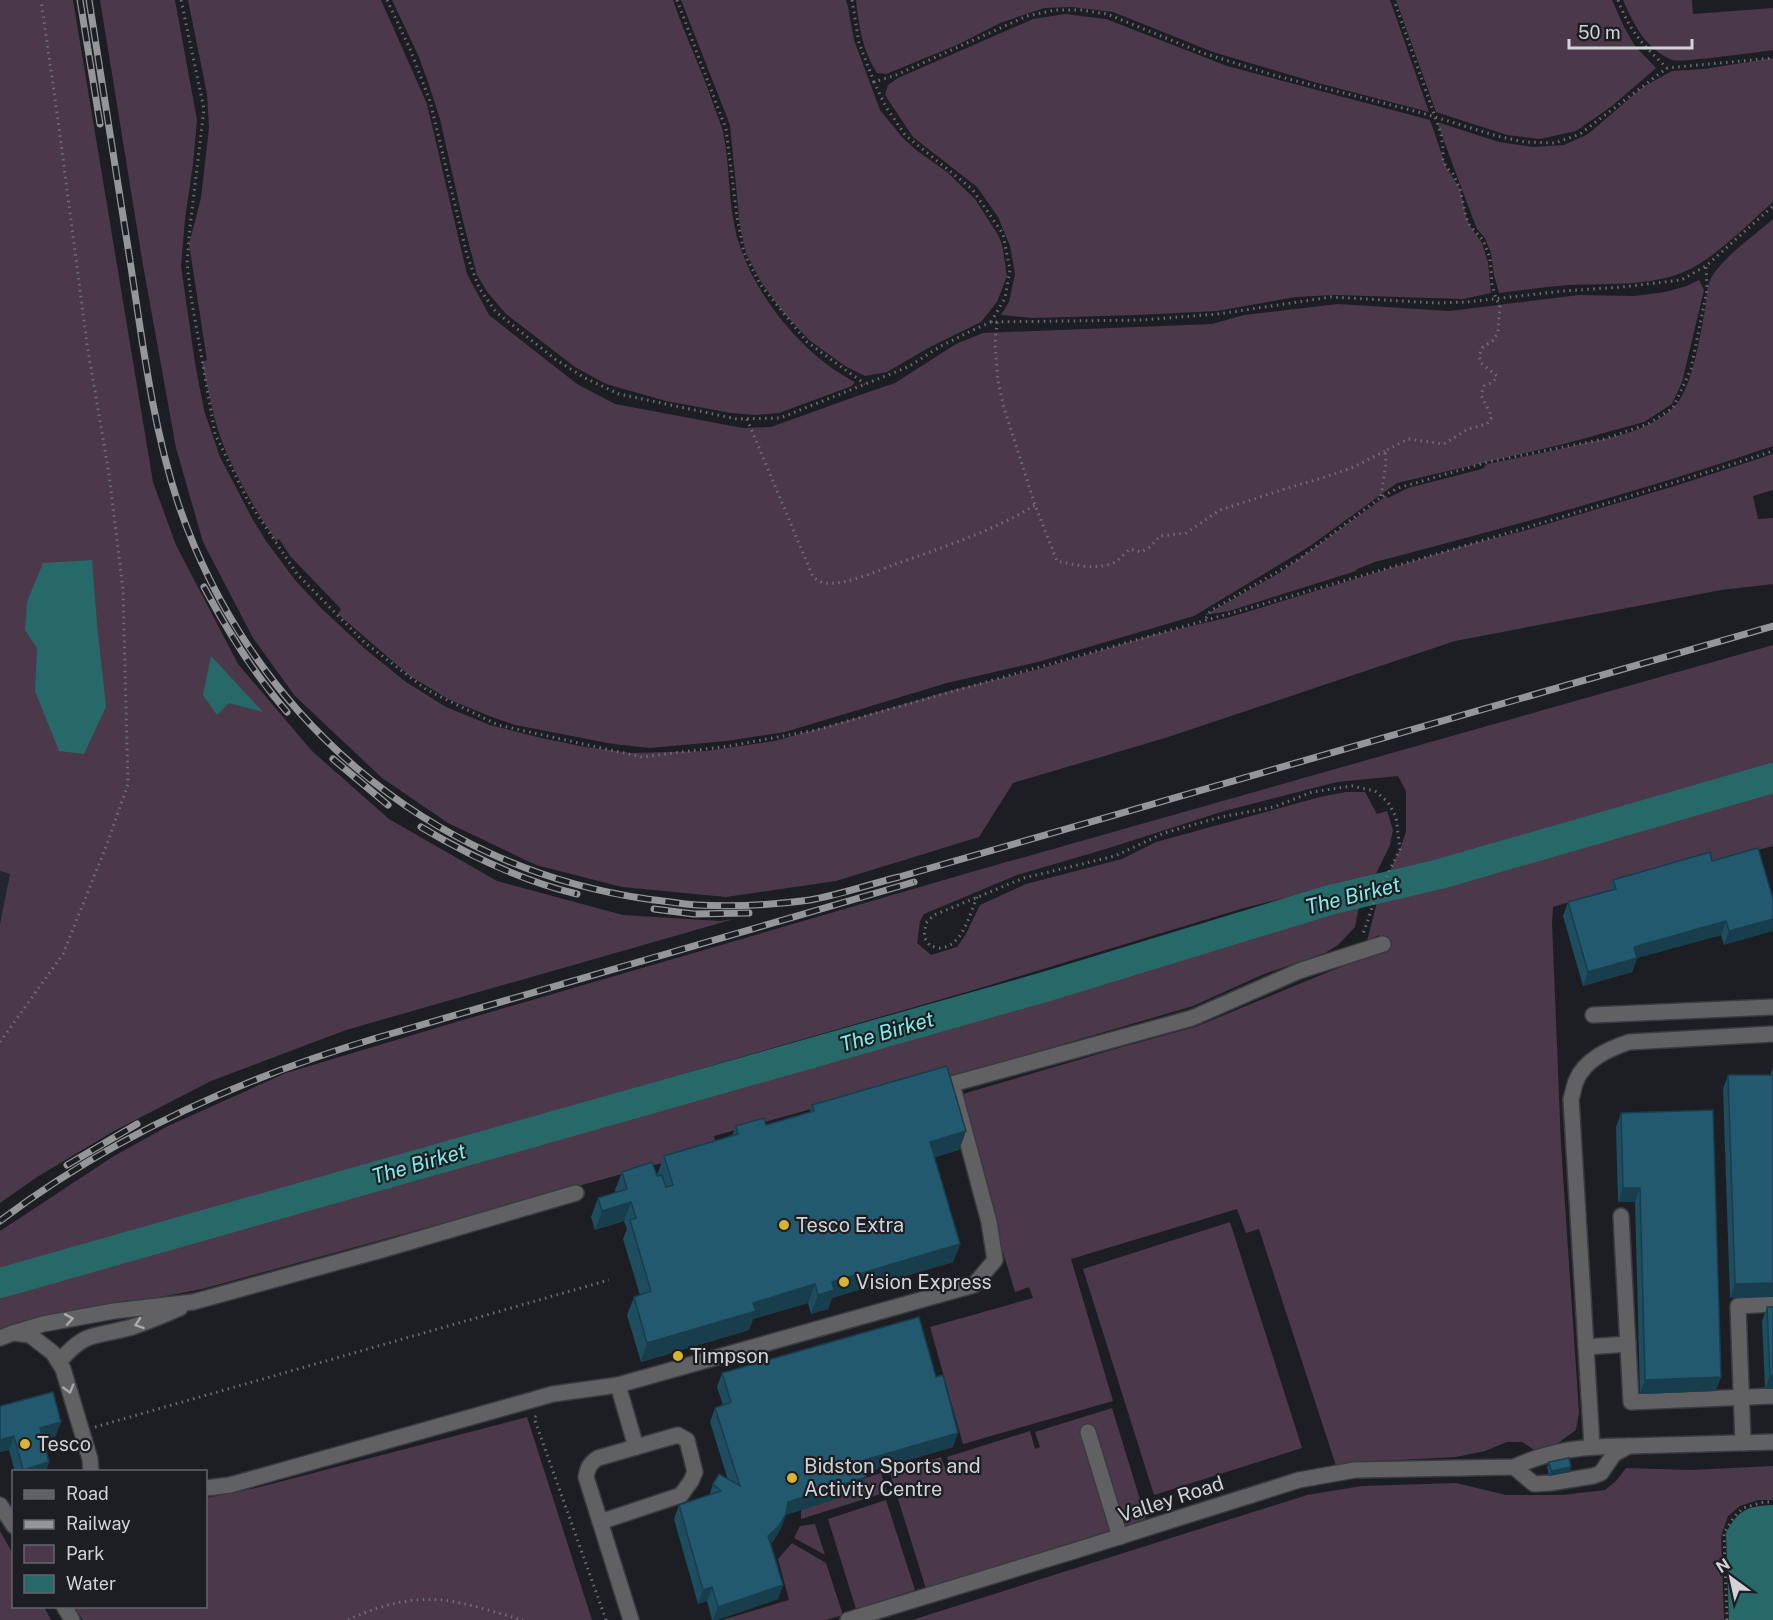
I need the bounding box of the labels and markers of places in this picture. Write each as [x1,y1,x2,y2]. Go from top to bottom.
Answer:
place label: Tesco Extra [796,1213,904,1237]
marker: Tesco Extra [777,1218,791,1232]
place label: Vision Express [856,1270,992,1294]
marker: Vision Express [837,1275,851,1289]
place label: Timpson [690,1344,769,1368]
marker: Timpson [671,1349,685,1363]
place label: Tesco [37,1432,91,1456]
marker: Tesco [18,1437,32,1451]
place label: Bidston Sports and Activity Centre [804,1454,981,1501]
marker: Bidston Sports and Activity Centre [785,1471,799,1485]

